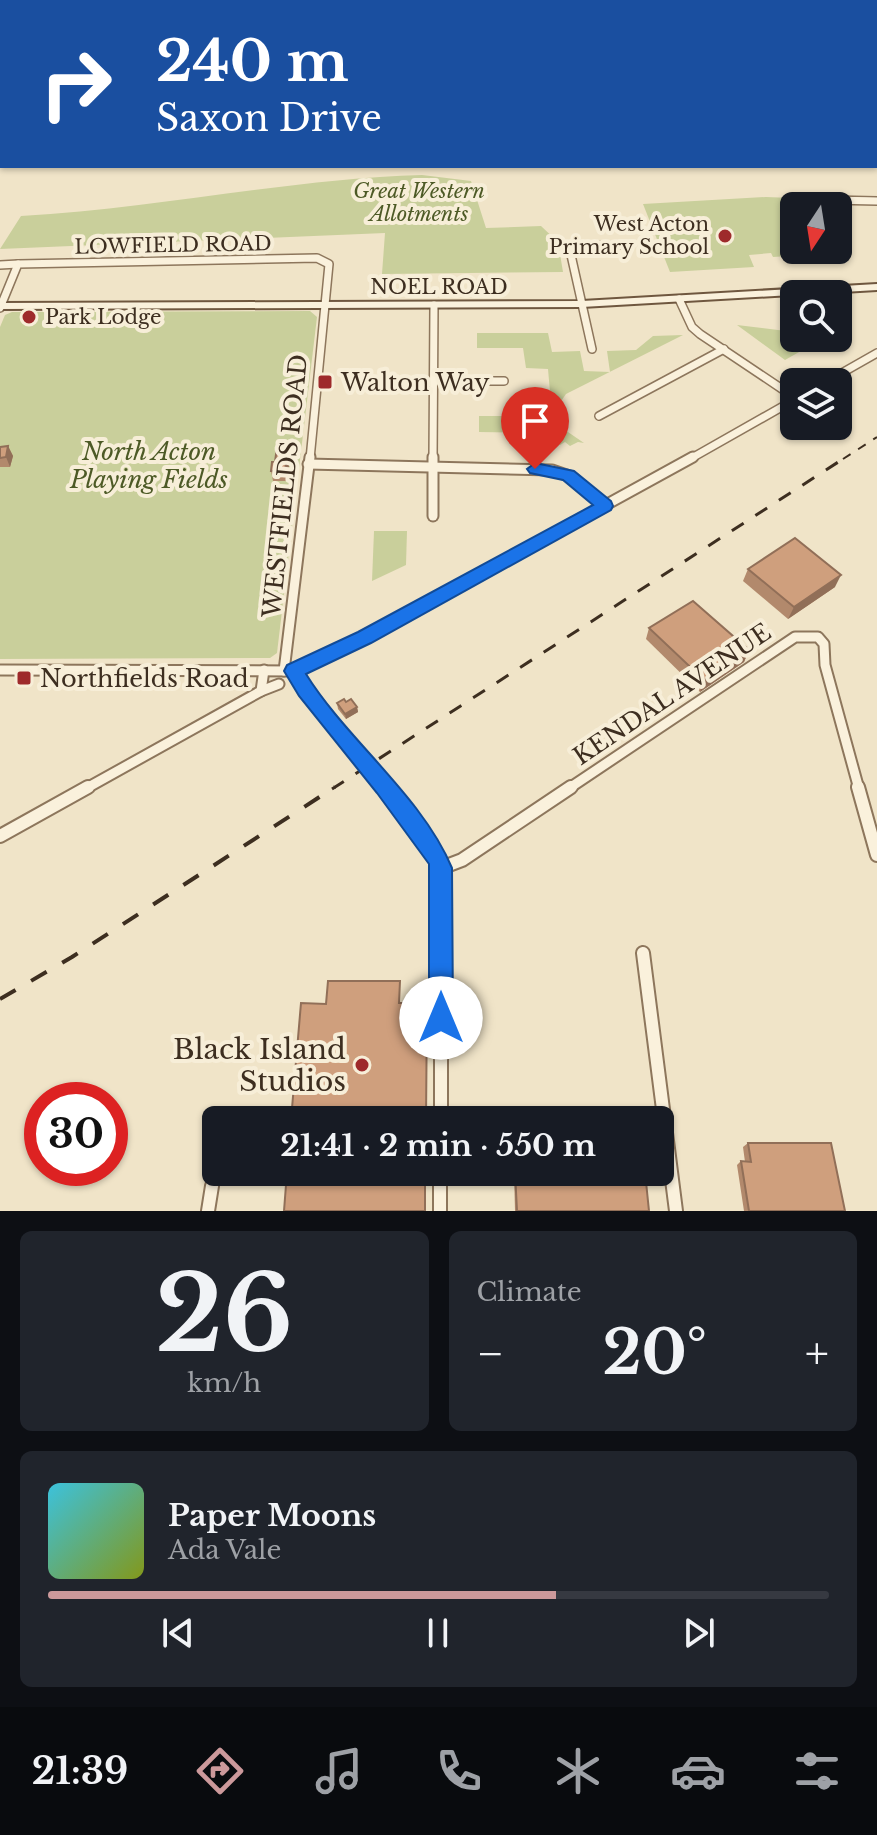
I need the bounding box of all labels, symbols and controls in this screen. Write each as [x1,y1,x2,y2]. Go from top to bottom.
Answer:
text: 240 m [156,27,349,96]
icon: right [24,32,128,136]
text: Saxon Drive [156,96,382,141]
park label: Great Western Allotments [353,179,485,226]
north arrow [780,192,852,264]
map controls [780,192,852,440]
place label: West Acton Primary School [549,212,709,259]
marker: West Acton Primary School [716,227,734,245]
street label: LOWFIELD ROAD [74,231,272,259]
street label: NOEL ROAD [370,275,508,299]
button: search [780,280,852,352]
place label: Park Lodge [45,305,161,329]
marker: Park Lodge [20,308,38,326]
street label: WESTFIELDS ROAD [257,353,313,620]
place label: Walton Way [340,368,490,397]
button: layers [780,368,852,440]
marker: Walton Way [316,373,334,391]
pin [501,387,569,469]
icon: arrive [513,399,557,443]
park label: North Acton Playing Fields [69,437,228,494]
street label: KENDAL AVENUE [568,617,776,771]
place label: Northfields Road [40,664,249,693]
marker: Northfields Road [15,669,33,687]
position arrow [399,976,483,1060]
place label: Black Island Studios [173,1032,346,1099]
marker: Black Island Studios [353,1056,371,1074]
speed limit sign: 30 [24,1082,128,1186]
text: 21:41 · 2 min · 550 m [280,1127,596,1164]
text: 26 [155,1250,293,1379]
text: Climate [477,1276,582,1308]
text: 20° [602,1316,707,1390]
text: − [477,1326,504,1381]
text: + [805,1326,829,1381]
text: km/h [187,1367,261,1399]
text: Paper Moons [168,1497,376,1534]
text: Ada Vale [168,1534,281,1566]
icon: previous [156,1611,200,1655]
icon: pause [416,1611,460,1655]
icon: next [677,1611,721,1655]
icon: directions [192,1743,248,1799]
icon: music [311,1743,367,1799]
icon: phone [431,1743,487,1799]
icon: climate [550,1743,606,1799]
icon: car [670,1743,726,1799]
icon: filters [789,1743,845,1799]
text: 21:39 [32,1749,128,1794]

